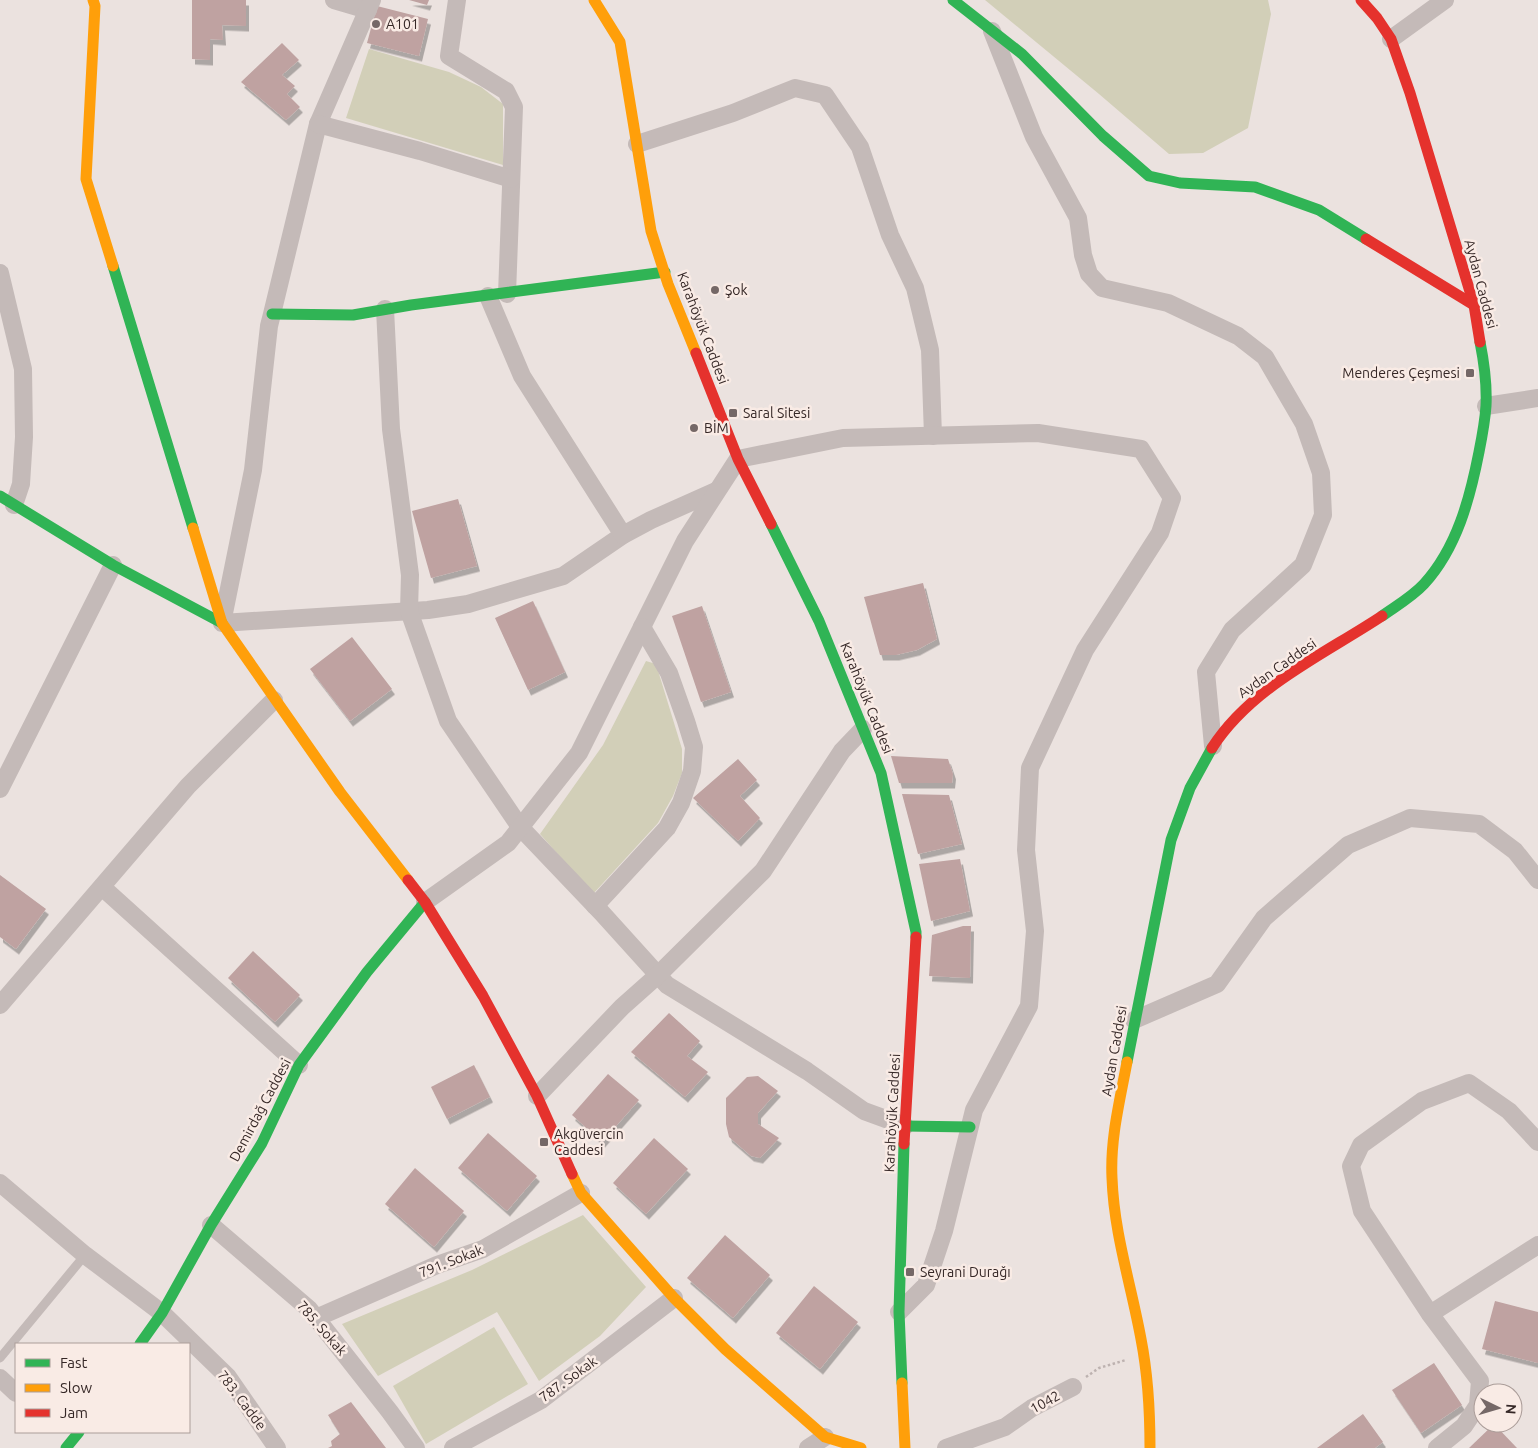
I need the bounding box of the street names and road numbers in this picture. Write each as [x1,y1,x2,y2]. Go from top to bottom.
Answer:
street label: Aydan Caddesi [1461,238,1501,330]
street label: Karahöyük Caddesi [674,270,732,386]
street label: Aydan Caddesi [1235,635,1319,701]
street label: Karahöyük Caddesi [837,640,897,756]
street label: Aydan Caddesi [1098,1004,1130,1098]
street label: Karahöyük Caddesi [881,1053,903,1173]
street label: Demirdağ Caddesi [226,1056,294,1164]
street label: 791. Sokak [417,1241,485,1281]
street label: 785. Sokak [294,1297,350,1359]
street label: 787. Sokak [536,1353,600,1405]
street label: 783. Cadde [214,1367,270,1433]
street label: 1042 [1027,1387,1063,1417]

